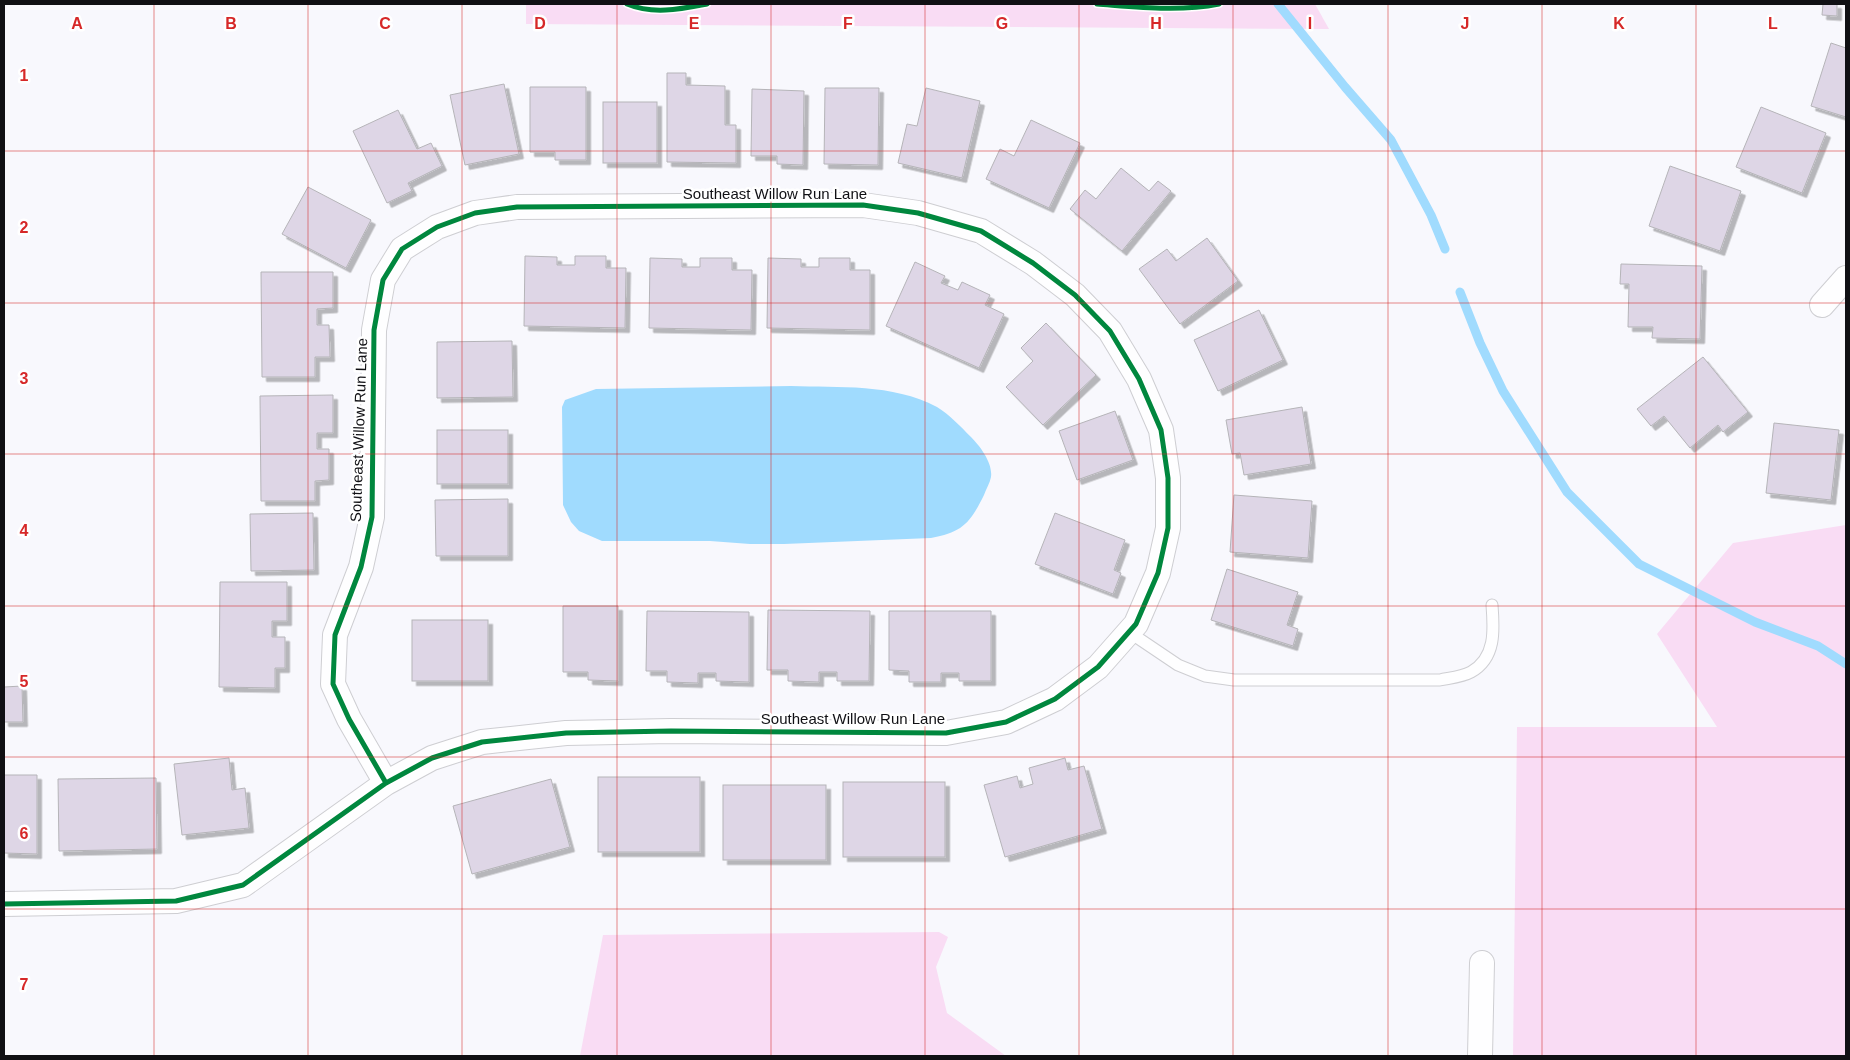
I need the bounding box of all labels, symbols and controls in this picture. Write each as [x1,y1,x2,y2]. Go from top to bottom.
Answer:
text: A [71,15,83,32]
text: B [225,15,237,32]
text: C [379,15,391,32]
text: D [534,15,546,32]
text: E [689,15,700,32]
text: F [843,15,853,32]
text: G [996,15,1008,32]
text: H [1150,15,1162,32]
text: I [1308,15,1312,32]
text: J [1461,15,1469,32]
text: K [1613,15,1625,32]
text: L [1768,15,1778,32]
text: 1 [20,67,29,84]
street label: Southeast Willow Run Lane [683,185,867,202]
text: 2 [20,219,29,236]
street label: Southeast Willow Run Lane [347,338,370,522]
text: 3 [20,370,29,387]
text: 4 [20,522,29,539]
text: 5 [20,673,29,690]
street label: Southeast Willow Run Lane [761,710,945,727]
text: 6 [20,825,29,842]
text: 7 [20,976,29,993]

